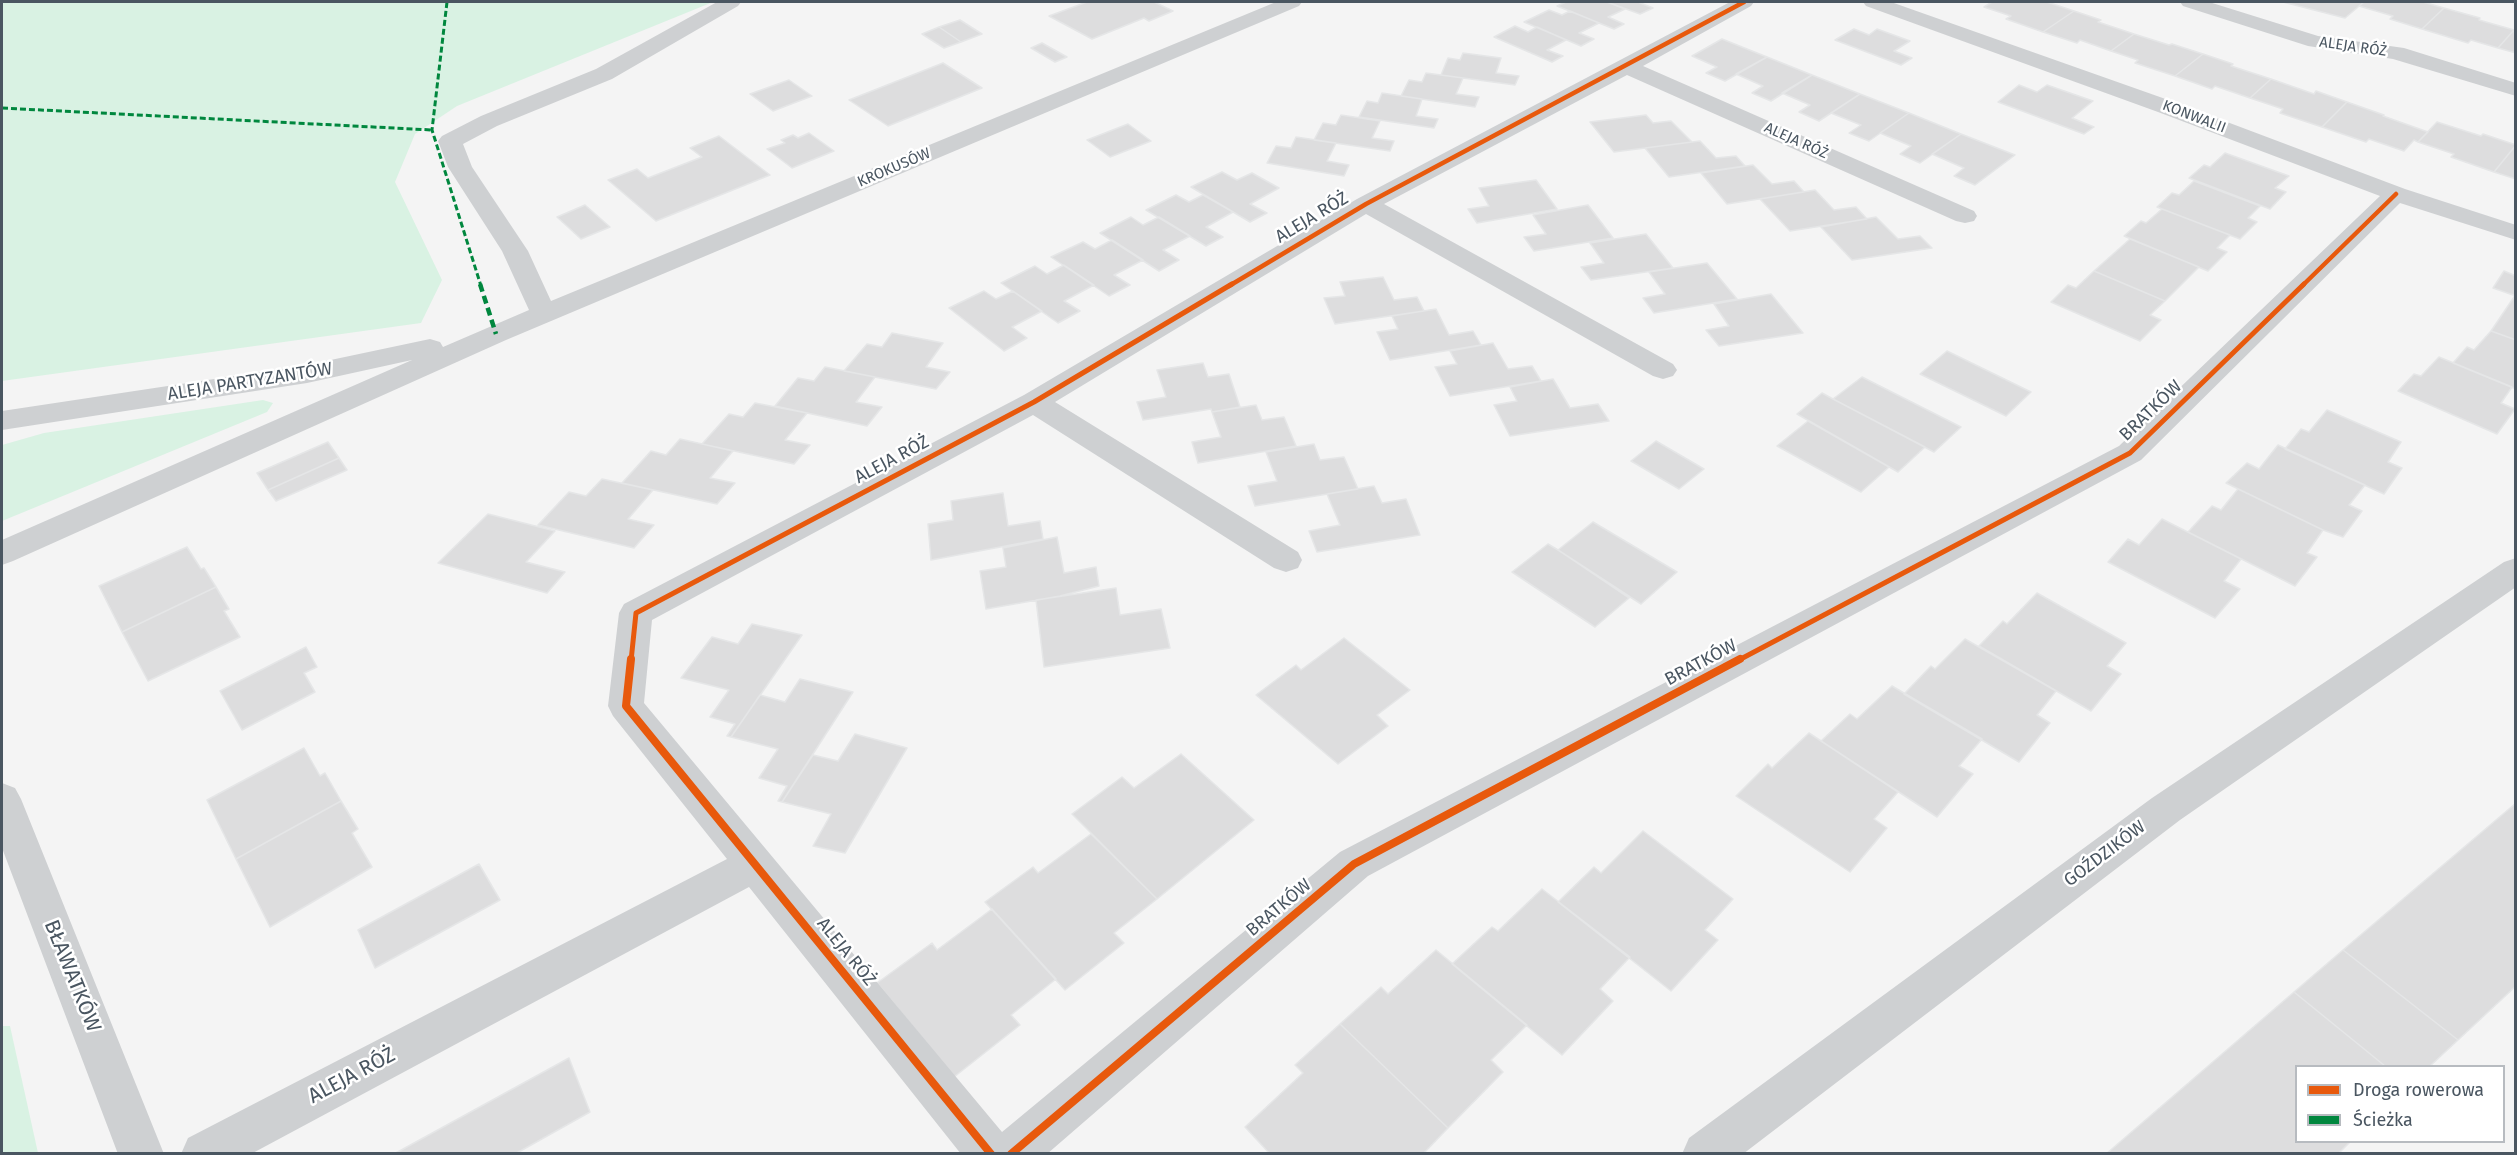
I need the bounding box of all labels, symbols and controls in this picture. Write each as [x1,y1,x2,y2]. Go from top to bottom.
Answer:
street label: ALEJA RÓŻ [2318,33,2388,61]
street label: KONWALII [2160,97,2228,137]
street label: ALEJA RÓŻ [1761,119,1831,163]
street label: KROKUSÓW [855,145,933,191]
street label: ALEJA RÓŻ [1272,188,1352,248]
street label: ALEJA PARTYZANTÓW [166,358,334,406]
street label: BRATKÓW [2115,376,2187,446]
street label: ALEJA RÓŻ [851,431,933,489]
street label: BRATKÓW [1661,635,1741,691]
street label: GOŹDZIKÓW [2060,816,2150,892]
street label: BRATKÓW [1242,875,1316,941]
street label: ALEJA RÓŻ [812,914,880,990]
street label: BŁAWATKÓW [38,916,106,1036]
street label: ALEJA RÓŻ [304,1043,400,1109]
legend [2295,1065,2505,1143]
text: Droga rowerowa [2353,1079,2484,1101]
text: Ścieżka [2353,1109,2413,1131]

